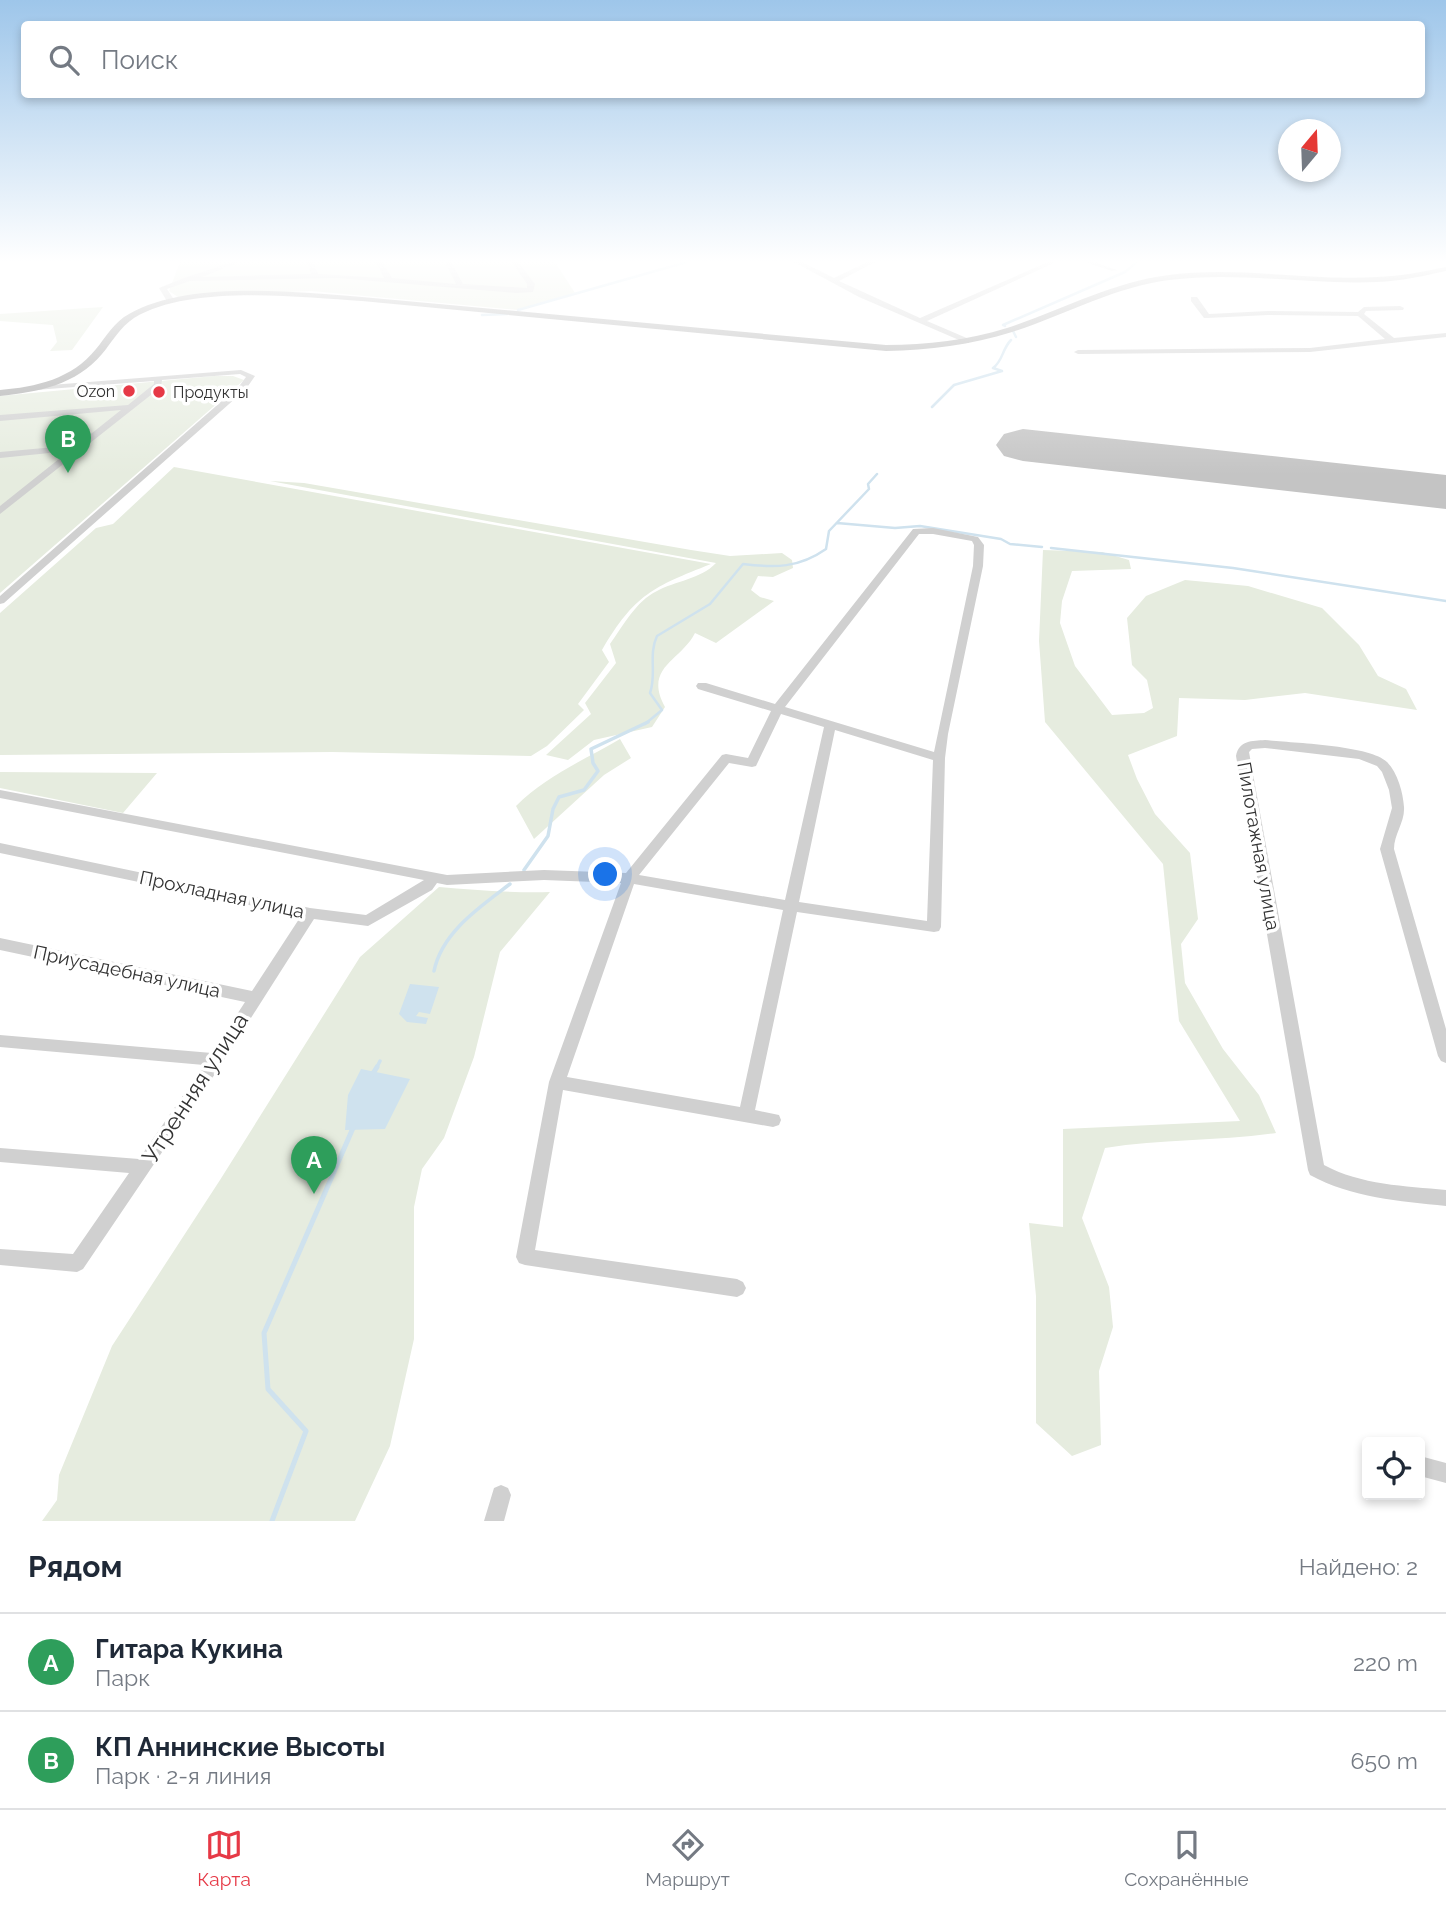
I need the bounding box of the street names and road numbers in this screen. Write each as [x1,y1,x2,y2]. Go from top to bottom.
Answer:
street label: Пилотажная улица [1233,760,1285,932]
street label: Прохладная улица [138,866,306,922]
street label: Приусадебная улица [32,940,222,1002]
street label: Утренняя улица [136,1007,253,1168]

